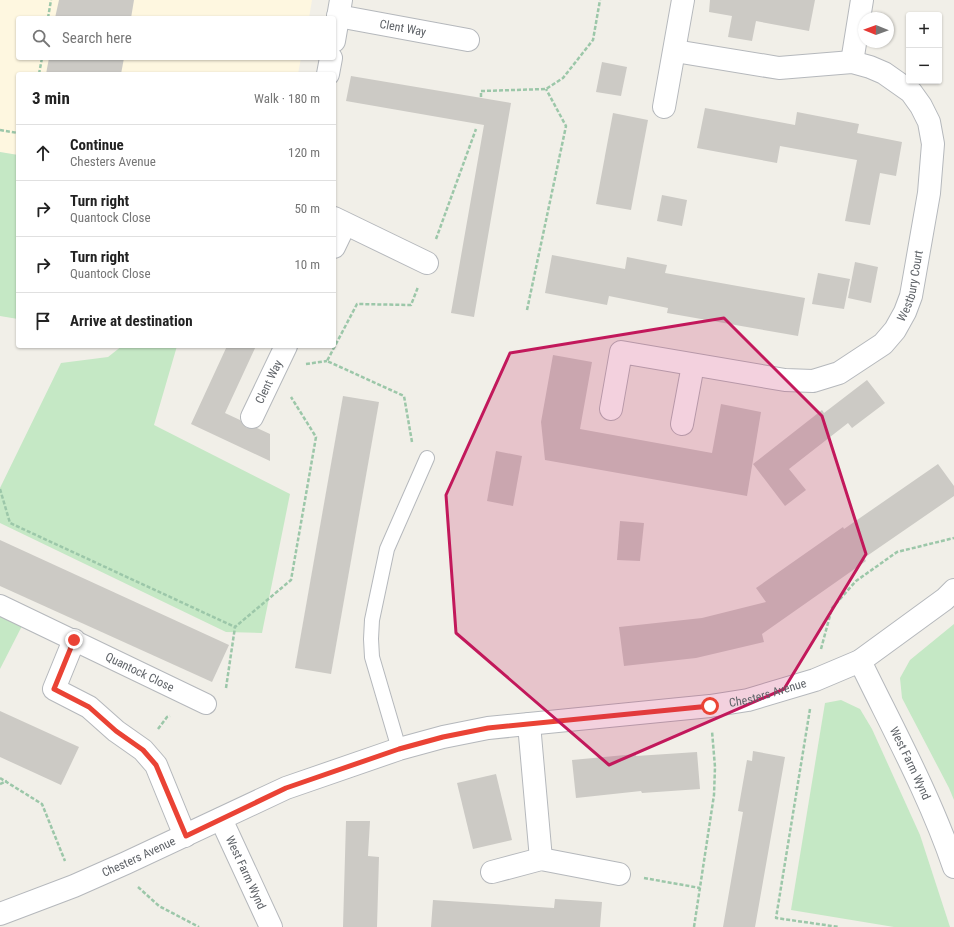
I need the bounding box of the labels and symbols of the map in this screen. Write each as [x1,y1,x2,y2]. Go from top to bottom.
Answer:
north arrow [858,12,894,48]
street label: Clent Way [379,17,427,39]
street label: Westbury Court [894,249,926,324]
street label: Clent Way [252,358,285,406]
route end [65,631,83,649]
street label: Quantock Close [103,650,177,695]
street label: Chesters Avenue [728,676,808,710]
route start [701,697,719,715]
street label: West Farm Wynd [887,725,934,802]
street label: Chesters Avenue [100,834,178,880]
street label: West Farm Wynd [223,834,269,911]

